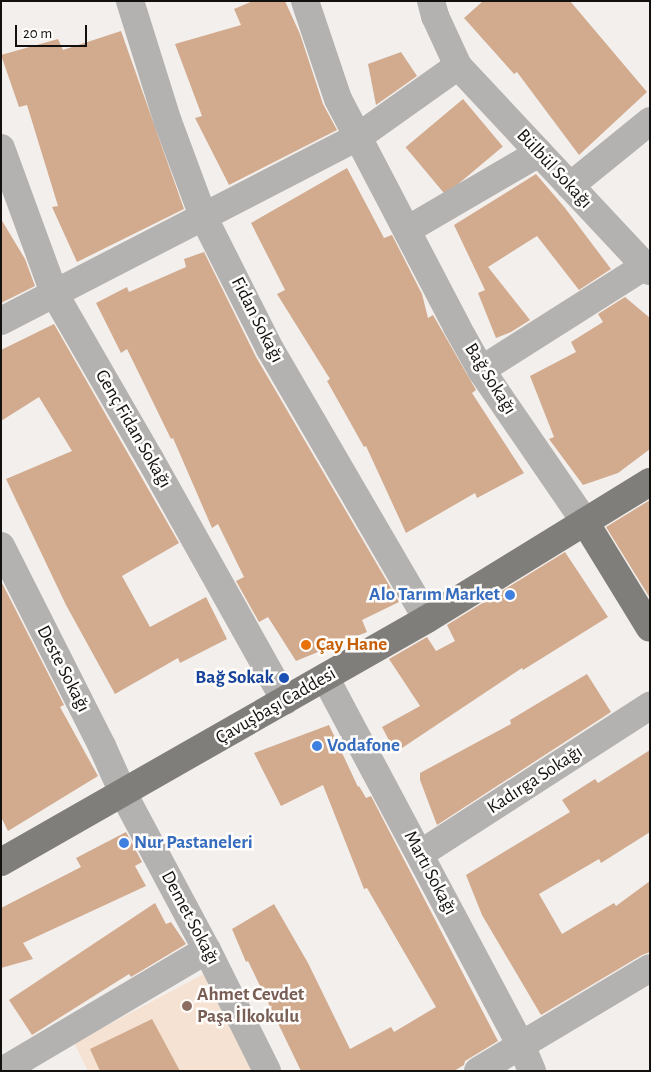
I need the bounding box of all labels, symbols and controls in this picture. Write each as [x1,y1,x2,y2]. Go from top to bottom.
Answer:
scale bar [18,15,90,47]
text: 20 m [23,26,52,41]
street label: Bülbül Sokağı [511,124,597,214]
street label: Fidan Sokağı [226,273,288,367]
street label: Bağ Sokağı [459,339,521,419]
street label: Genç Fidan Sokağı [90,366,176,492]
place label: Alo Tarım Market [369,584,500,606]
marker: Alo Tarım Market [504,589,516,601]
street label: Deste Sokağı [31,622,95,716]
place label: Çay Hane [316,634,387,656]
marker: Çay Hane [300,639,312,651]
street label: Çavuşbaşı Caddesi [212,662,340,750]
place label: Bağ Sokak [195,667,274,689]
marker: Bağ Sokak [278,672,290,684]
place label: Vodafone [327,735,400,757]
marker: Vodafone [311,740,323,752]
street label: Kadırga Sokağı [483,741,587,819]
street label: Martı Sokağı [398,827,462,919]
place label: Nur Pastaneleri [134,832,253,854]
marker: Nur Pastaneleri [118,837,130,849]
street label: Demet Sokağı [156,867,224,969]
place label: Ahmet Cevdet Paşa İlkokulu [197,984,304,1028]
marker: Ahmet Cevdet Paşa İlkokulu [181,1000,193,1012]

